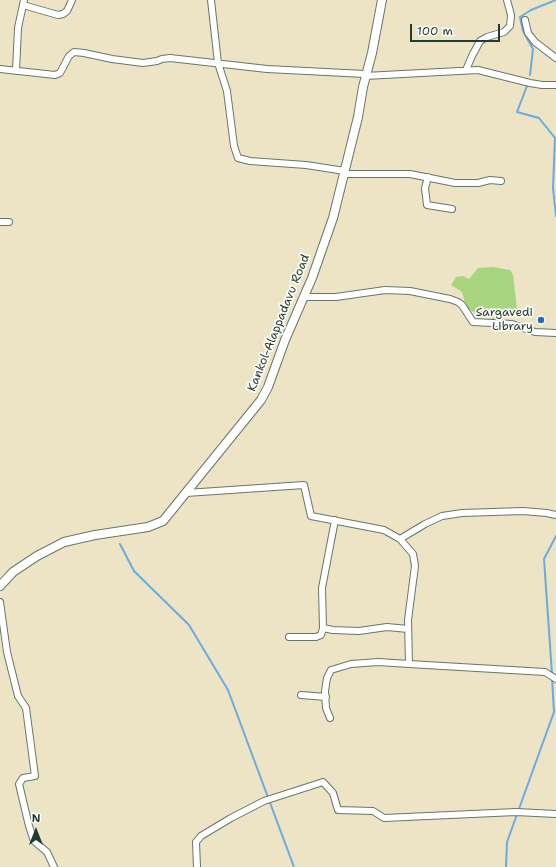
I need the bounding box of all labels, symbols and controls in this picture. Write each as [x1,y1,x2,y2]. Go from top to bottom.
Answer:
scale bar [412,16,502,42]
text: 100 m [417,23,453,39]
street label: Kankol-Alappadavu Road [245,252,313,394]
place label: Sargavedi Library [476,306,533,334]
marker: Sargavedi Library [536,315,546,325]
north arrow [16,811,56,851]
text: N [32,811,40,826]

